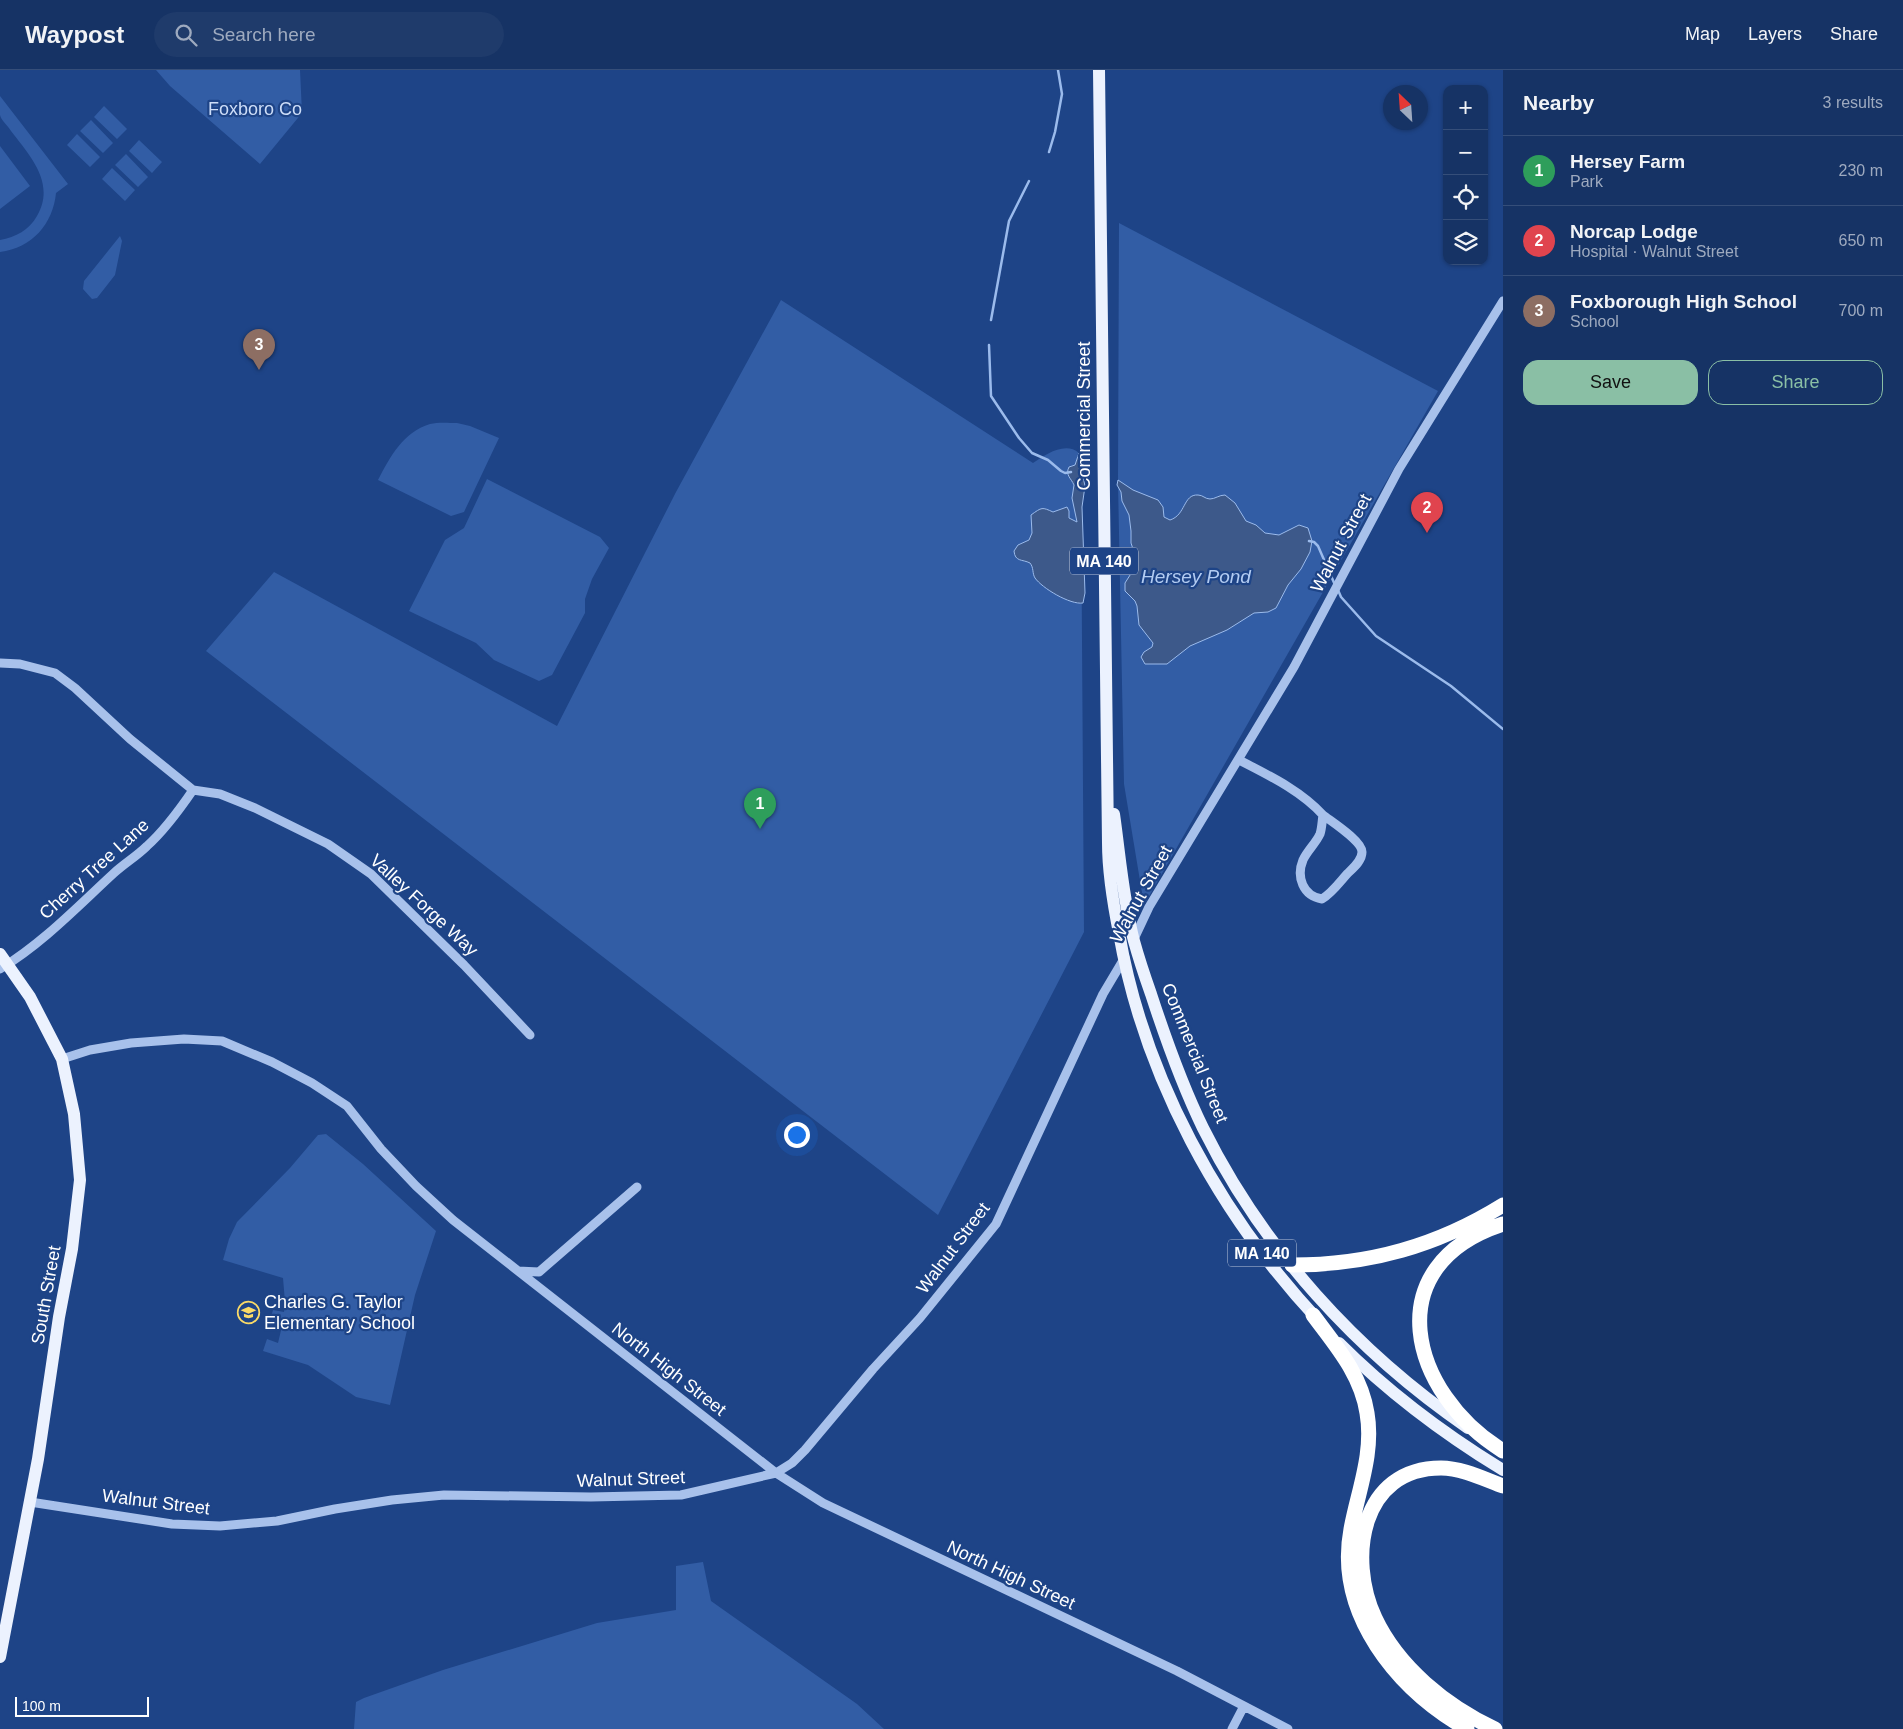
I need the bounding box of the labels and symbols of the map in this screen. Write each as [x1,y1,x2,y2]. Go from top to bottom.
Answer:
north arrow [1383,85,1428,130]
park label: Foxboro Co [208,99,302,119]
pin: 3 [243,329,275,370]
street label: Commercial Street [1074,341,1094,491]
street label: Walnut Street [1307,490,1375,596]
pin: 2 [1411,492,1443,533]
road number: MA 140 [1070,548,1138,574]
water label: Hersey Pond [1141,566,1252,587]
pin: 1 [744,788,776,829]
street label: Cherry Tree Lane [35,815,153,923]
street label: Walnut Street [1106,842,1176,946]
street label: Valley Forge Way [366,850,482,960]
street label: Commercial Street [1158,980,1232,1126]
your location [784,1122,810,1148]
street label: Walnut Street [912,1199,994,1297]
road number: MA 140 [1228,1240,1296,1266]
street label: South Street [27,1244,65,1346]
place label: Charles G. Taylor Elementary School [264,1292,415,1333]
school or university icon: Charles G. Taylor Elementary School [236,1300,260,1324]
street label: North High Street [608,1318,730,1420]
street label: Walnut Street [576,1467,686,1491]
street label: Walnut Street [101,1485,211,1519]
street label: North High Street [944,1537,1078,1613]
scale bar [15,1694,149,1717]

